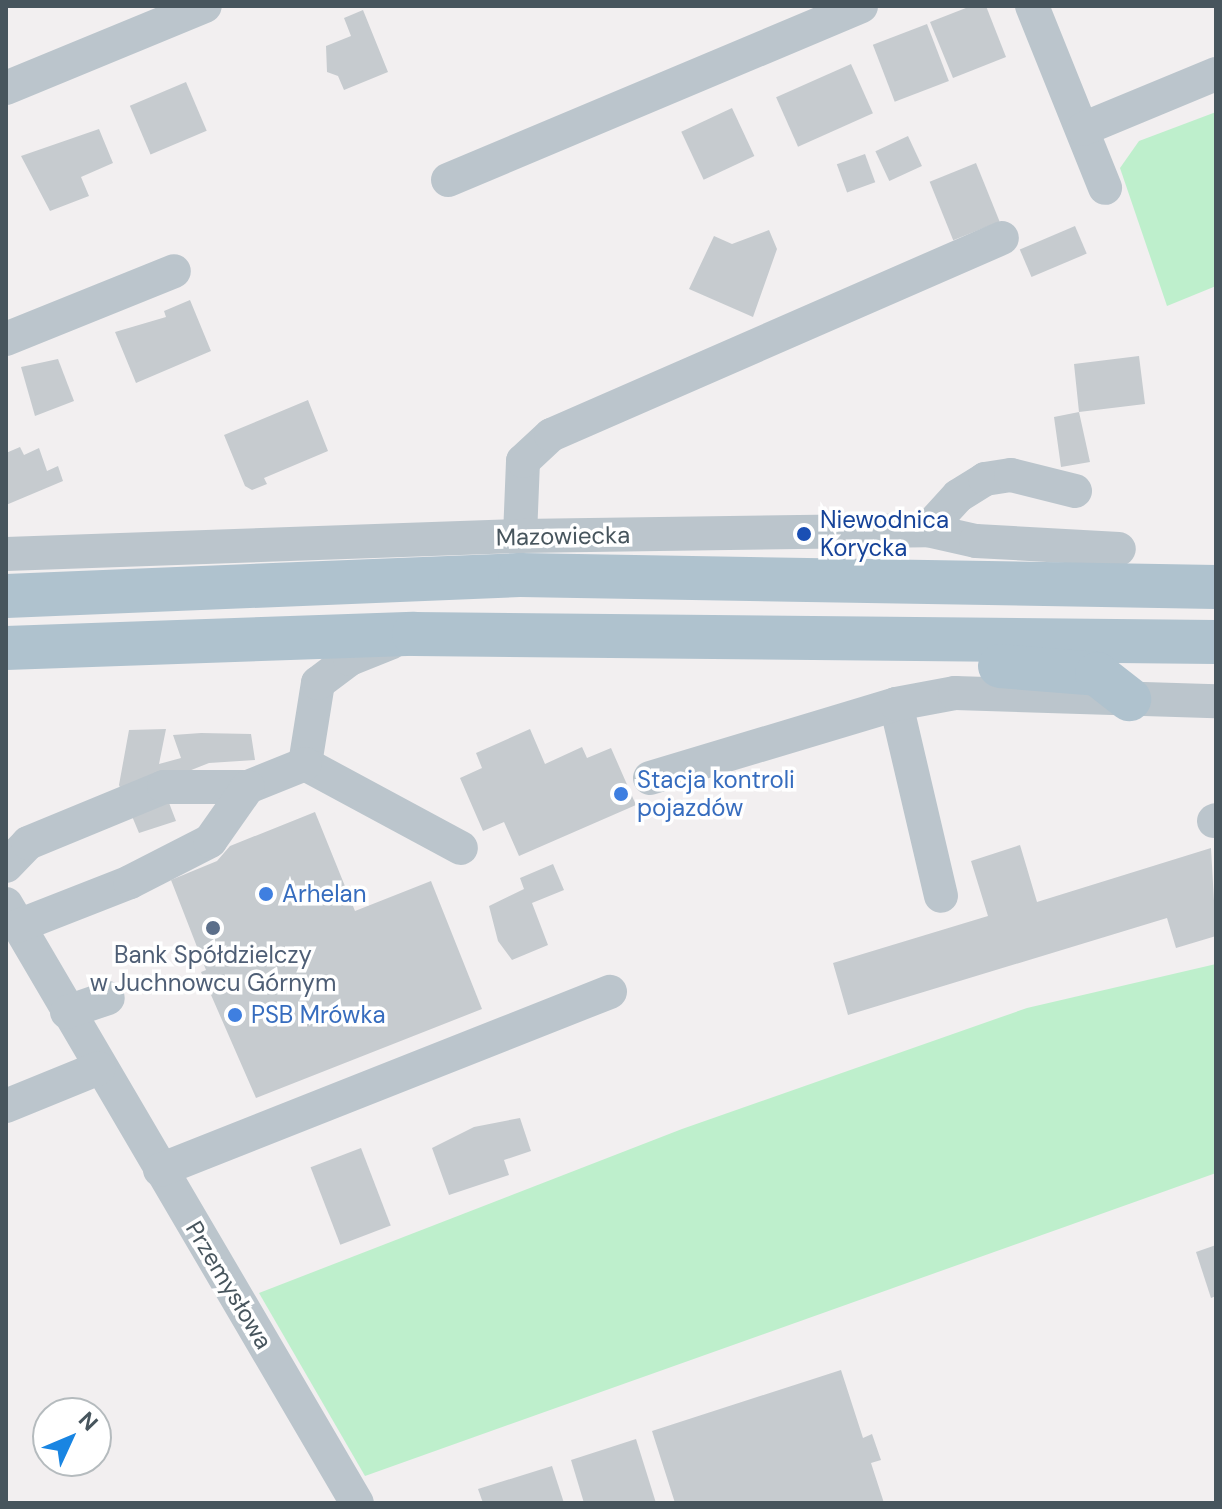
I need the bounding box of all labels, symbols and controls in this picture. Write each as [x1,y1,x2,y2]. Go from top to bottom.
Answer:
place label: Niewodnica Korycka [820,506,949,562]
street label: Mazowiecka [496,520,630,552]
marker: Niewodnica Korycka [795,525,813,543]
place label: Stacja kontroli pojazdów [637,766,795,822]
marker: Stacja kontroli pojazdów [612,785,630,803]
place label: Arhelan [282,880,366,908]
marker: Arhelan [257,885,275,903]
marker: Bank Spółdzielczy w Juchnowcu Górnym [204,919,222,937]
place label: Bank Spółdzielczy w Juchnowcu Górnym [90,941,336,997]
place label: PSB Mrówka [251,1001,385,1029]
marker: PSB Mrówka [226,1006,244,1024]
street label: Przemysłowa [180,1216,278,1354]
north arrow [32,1397,112,1477]
text: N [72,1406,104,1437]

